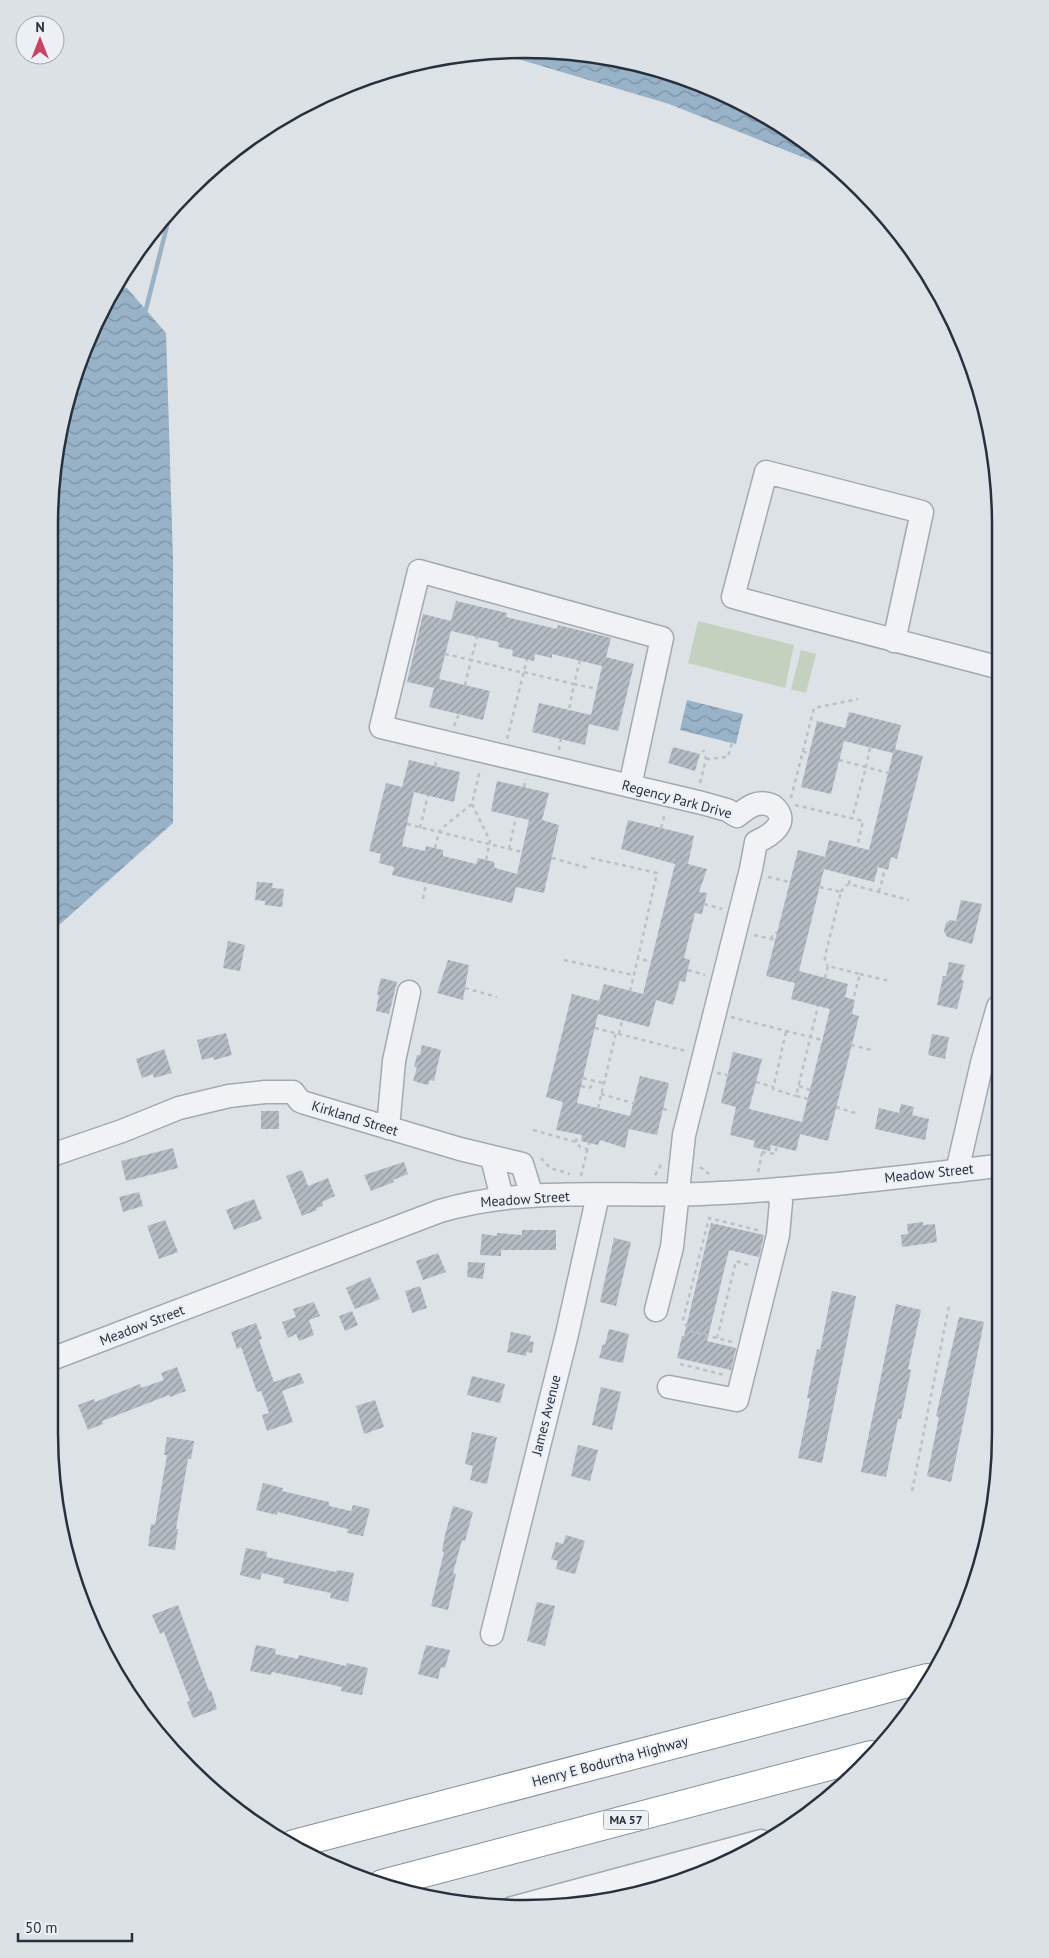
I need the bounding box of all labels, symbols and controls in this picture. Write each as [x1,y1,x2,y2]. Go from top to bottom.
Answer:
north arrow [15,15,65,65]
text: N [35,18,45,36]
street label: Regency Park Drive [620,776,734,822]
street label: Kirkland Street [310,1096,401,1140]
street label: Meadow Street [884,1159,975,1187]
street label: Meadow Street [480,1187,570,1211]
street label: Meadow Street [97,1300,187,1349]
street label: James Avenue [527,1373,565,1458]
street label: Henry E Bodurtha Highway [530,1731,691,1791]
road number: MA 57 [604,1810,648,1830]
scale bar [18,1910,131,1942]
text: 50 m [25,1918,58,1937]

